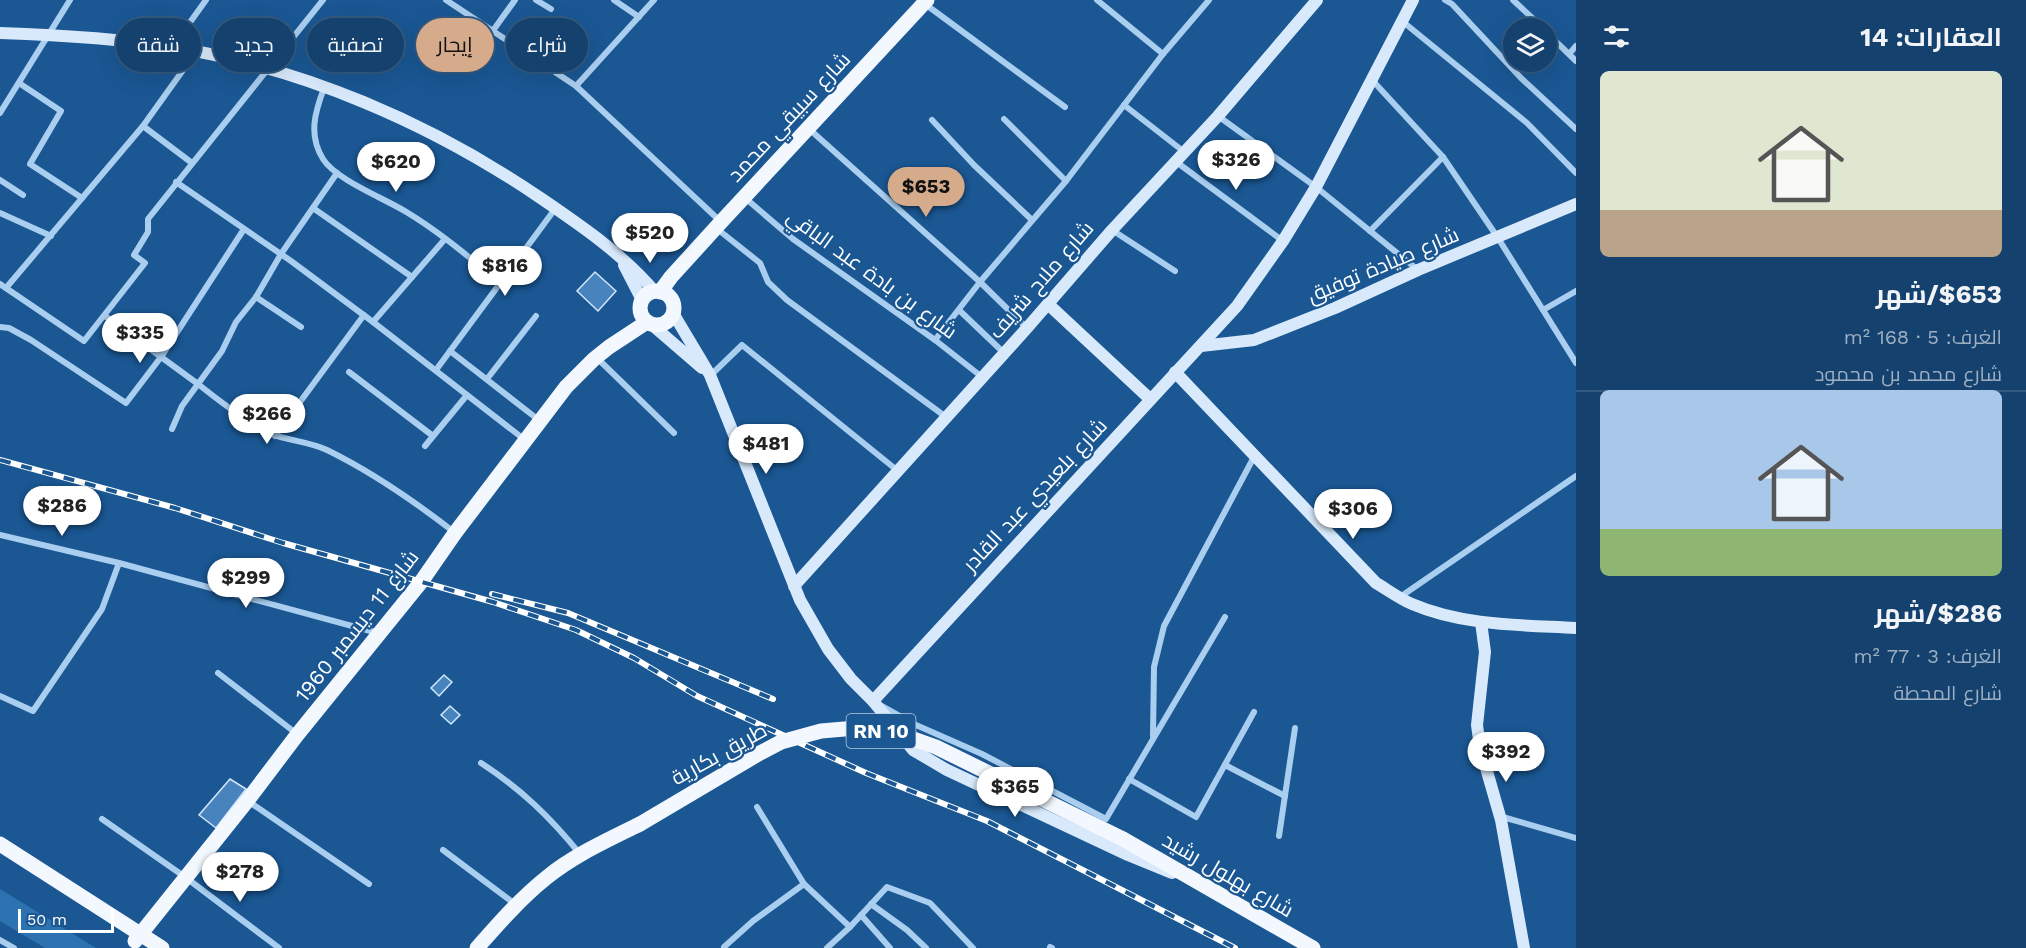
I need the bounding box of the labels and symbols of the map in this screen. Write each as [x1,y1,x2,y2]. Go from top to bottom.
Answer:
street label: شارع سبيقي محمد [722,47,858,189]
pin: $326 [1200,140,1272,191]
pin: $620 [360,142,432,193]
pin: $653 [890,167,962,218]
street label: شارع بن بادة عبد الباقي [780,203,962,347]
pin: $520 [614,213,686,264]
street label: شارع ملاح شريف [983,216,1100,345]
street label: شارع صيادة توفيق [1303,221,1463,310]
pin: $816 [469,246,541,297]
pin: $335 [104,313,176,364]
pin: $266 [231,394,303,445]
street label: شارع بلعيدي عبد القادر [956,413,1115,580]
pin: $481 [730,424,802,475]
pin: $286 [26,486,98,537]
pin: $306 [1317,489,1389,540]
street label: شارع 11 ديسمبر 1960 [289,545,425,708]
pin: $299 [210,558,282,609]
road number: RN 10 [846,714,916,748]
street label: طريق بكارية [666,717,772,791]
pin: $392 [1470,732,1542,783]
pin: $365 [979,767,1051,818]
street label: شارع بهلول رشيد [1157,827,1298,924]
pin: $278 [204,852,276,903]
scale bar [18,906,114,934]

